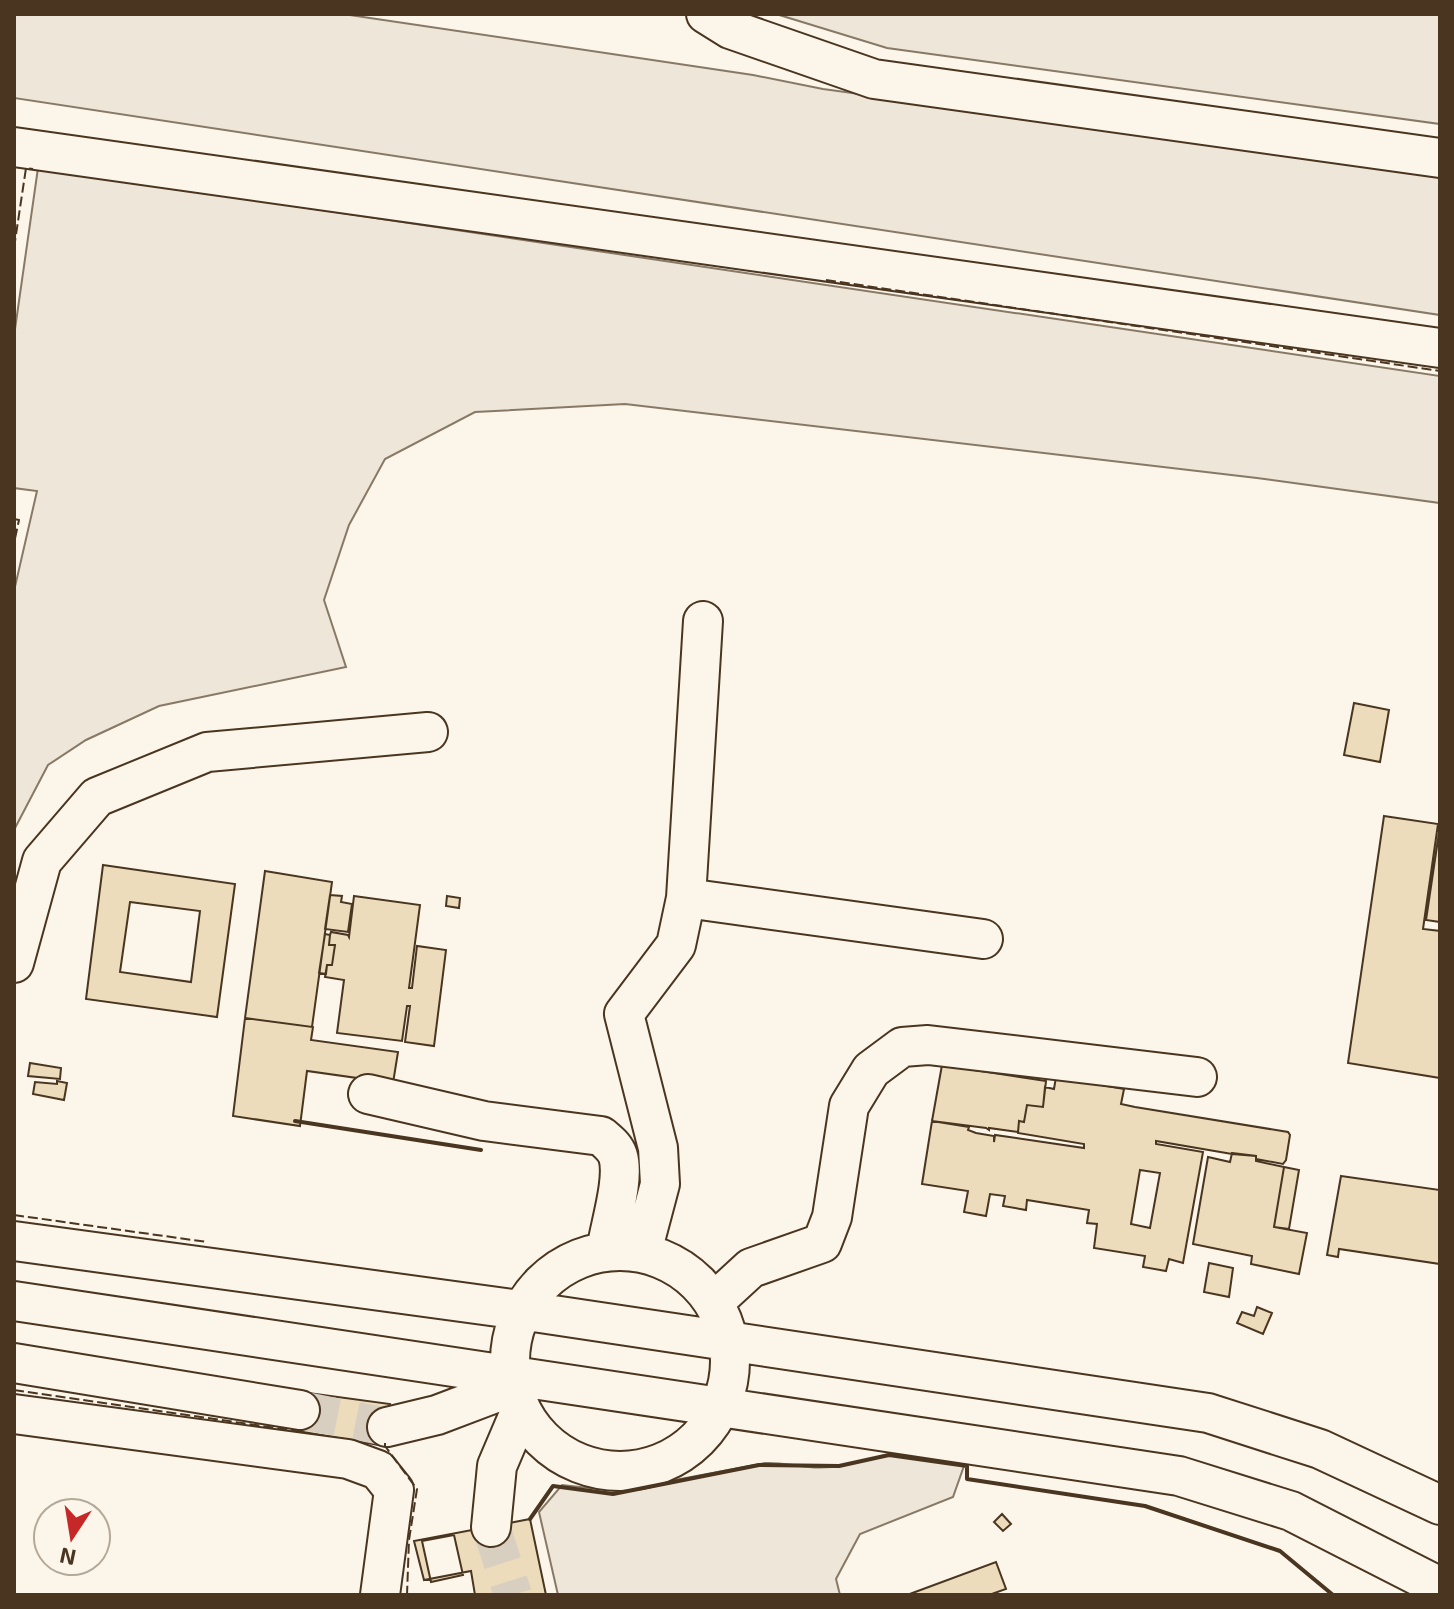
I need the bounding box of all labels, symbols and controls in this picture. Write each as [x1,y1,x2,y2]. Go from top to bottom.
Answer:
north arrow [32,1497,112,1577]
text: N [57,1543,78,1572]

